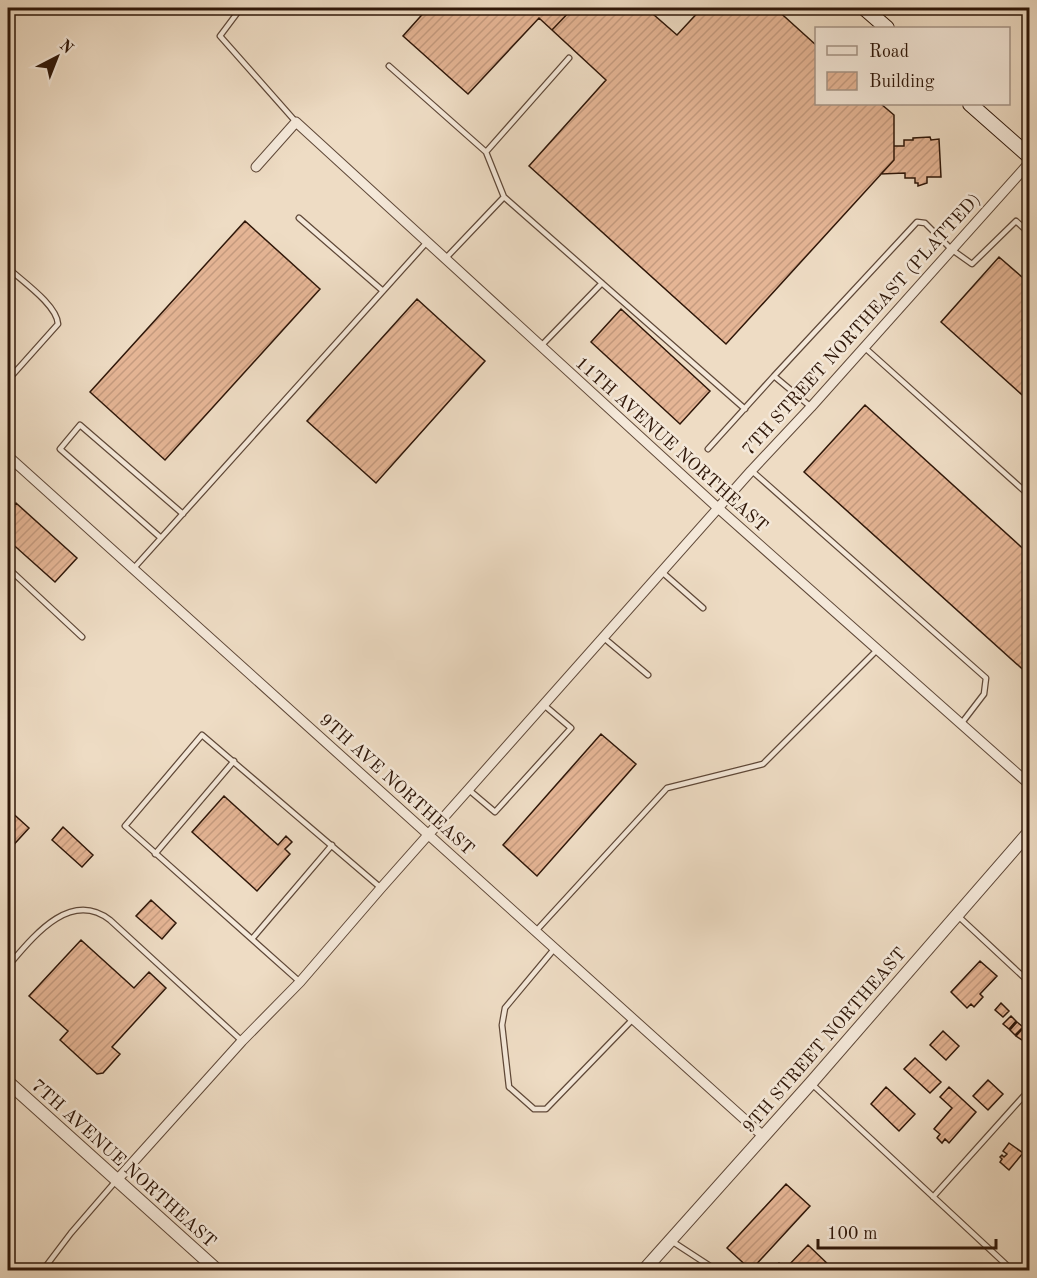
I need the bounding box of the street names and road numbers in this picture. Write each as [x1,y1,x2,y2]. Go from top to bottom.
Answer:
street label: 7TH STREET NORTHEAST (PLATTED) [739,190,984,459]
street label: 11TH AVENUE NORTHEAST [572,354,771,536]
street label: 9TH AVE NORTHEAST [316,711,477,859]
street label: 9TH STREET NORTHEAST [740,945,910,1137]
street label: 7TH AVENUE NORTHEAST [28,1076,219,1251]

